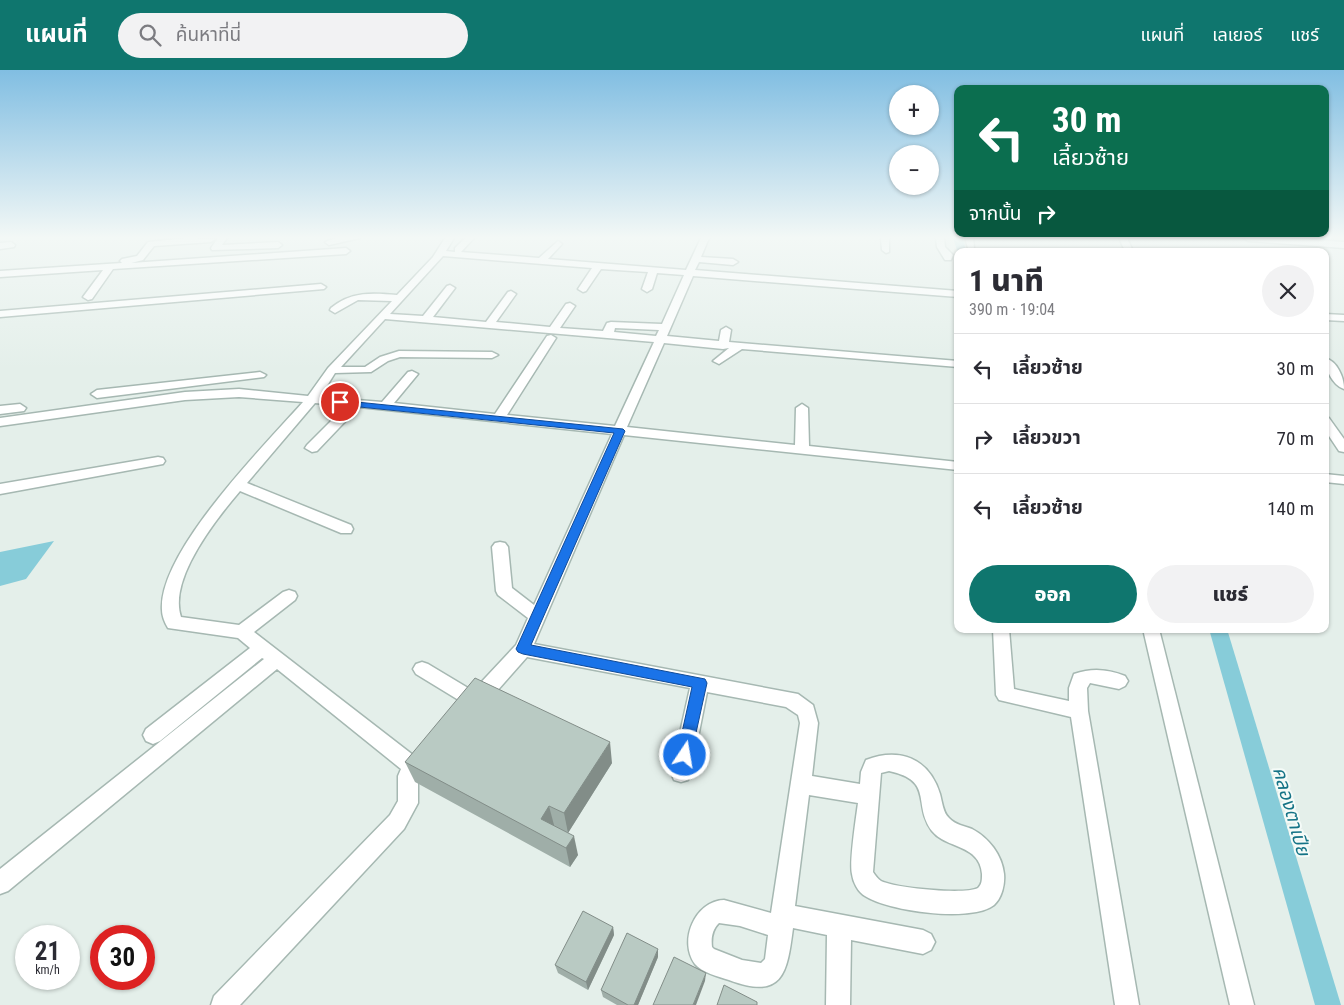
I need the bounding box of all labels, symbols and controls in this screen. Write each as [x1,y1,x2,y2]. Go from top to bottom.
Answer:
search box [118,13,468,58]
text: แผนที่ [25,20,88,48]
icon: search [136,21,164,49]
text: ค้นหาที่นี่ [176,23,241,46]
text: แผนที่ [1140,24,1184,45]
text: เลเยอร์ [1212,24,1262,45]
text: แชร์ [1290,24,1319,45]
map controls [889,85,939,195]
button: + [889,85,939,135]
text: 30 m [1052,100,1121,141]
icon: left [969,105,1034,170]
button: − [889,145,939,195]
text: เลี้ยวซ้าย [1052,145,1129,170]
icon: right [1032,200,1060,228]
text: จากนั้น [969,202,1022,225]
text: 1 นาที [969,263,1044,298]
button: close [1262,265,1314,317]
text: 390 m · 19:04 [969,300,1055,319]
icon: left [969,355,997,383]
text: เลี้ยวซ้าย [1012,356,1083,379]
text: 30 m [1277,357,1314,380]
pin [319,381,361,423]
icon: arrive [326,388,354,416]
icon: right [969,425,997,453]
text: เลี้ยวขวา [1012,426,1081,449]
text: 70 m [1277,427,1314,450]
icon: left [969,495,997,523]
text: เลี้ยวซ้าย [1012,496,1083,519]
text: 140 m [1267,497,1314,520]
button: ออก [969,565,1137,623]
button: แชร์ [1147,565,1314,623]
position arrow [658,728,710,780]
water label: คลองตาเปีย [1268,764,1316,860]
speed limit sign: 30 [90,925,155,990]
text: 21 [35,937,60,966]
text: km/h [35,963,60,977]

